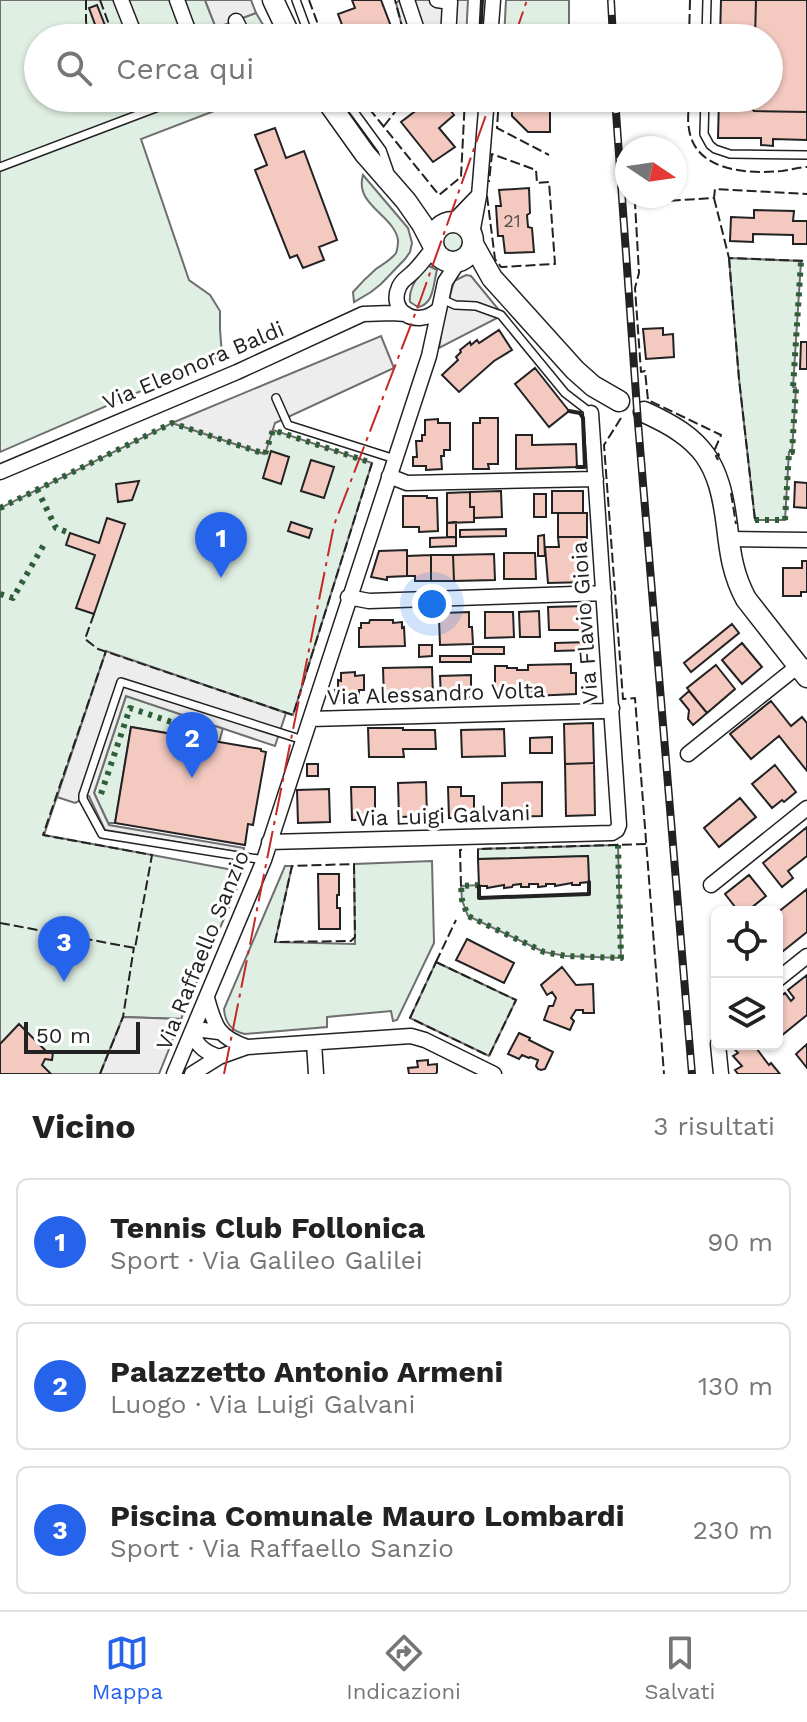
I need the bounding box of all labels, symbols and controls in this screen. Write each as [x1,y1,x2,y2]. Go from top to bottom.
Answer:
search box [24,24,783,112]
icon: search [52,46,96,90]
text: Cerca qui [116,51,254,86]
north arrow [615,136,687,208]
house number: 21 [503,210,521,231]
street label: Via Eleonora Baldi [99,316,288,415]
pin: 1 [195,512,247,578]
street label: Via Flavio Gioia [566,541,603,705]
your location [412,584,452,624]
street label: Via Alessandro Volta [326,677,546,710]
pin: 2 [166,712,218,778]
street label: Via Luigi Galvani [355,800,531,831]
street label: Via Raffaello Sanzio [151,847,254,1054]
map controls [711,906,783,1050]
button: locate [711,906,783,978]
pin: 3 [38,916,90,982]
button: layers [711,978,783,1050]
scale bar [24,1018,140,1054]
text: 50 m [36,1023,91,1048]
text: Vicino [32,1106,136,1146]
text: 3 risultati [653,1111,775,1141]
text: Tennis Club Follonica [110,1210,425,1245]
text: 1 [54,1227,66,1257]
text: 90 m [707,1227,773,1257]
text: Sport · Via Galileo Galilei [110,1245,423,1275]
text: Palazzetto Antonio Armeni [110,1354,503,1389]
text: 2 [52,1371,68,1401]
text: 130 m [698,1371,773,1401]
text: Luogo · Via Luigi Galvani [110,1389,416,1419]
text: Piscina Comunale Mauro Lombardi [110,1498,624,1533]
text: 3 [52,1515,68,1545]
text: 230 m [693,1515,773,1545]
text: Sport · Via Raffaello Sanzio [110,1533,454,1563]
tab: Mappa [92,1631,163,1704]
tab: Indicazioni [346,1631,461,1704]
tab: Salvati [644,1631,715,1704]

